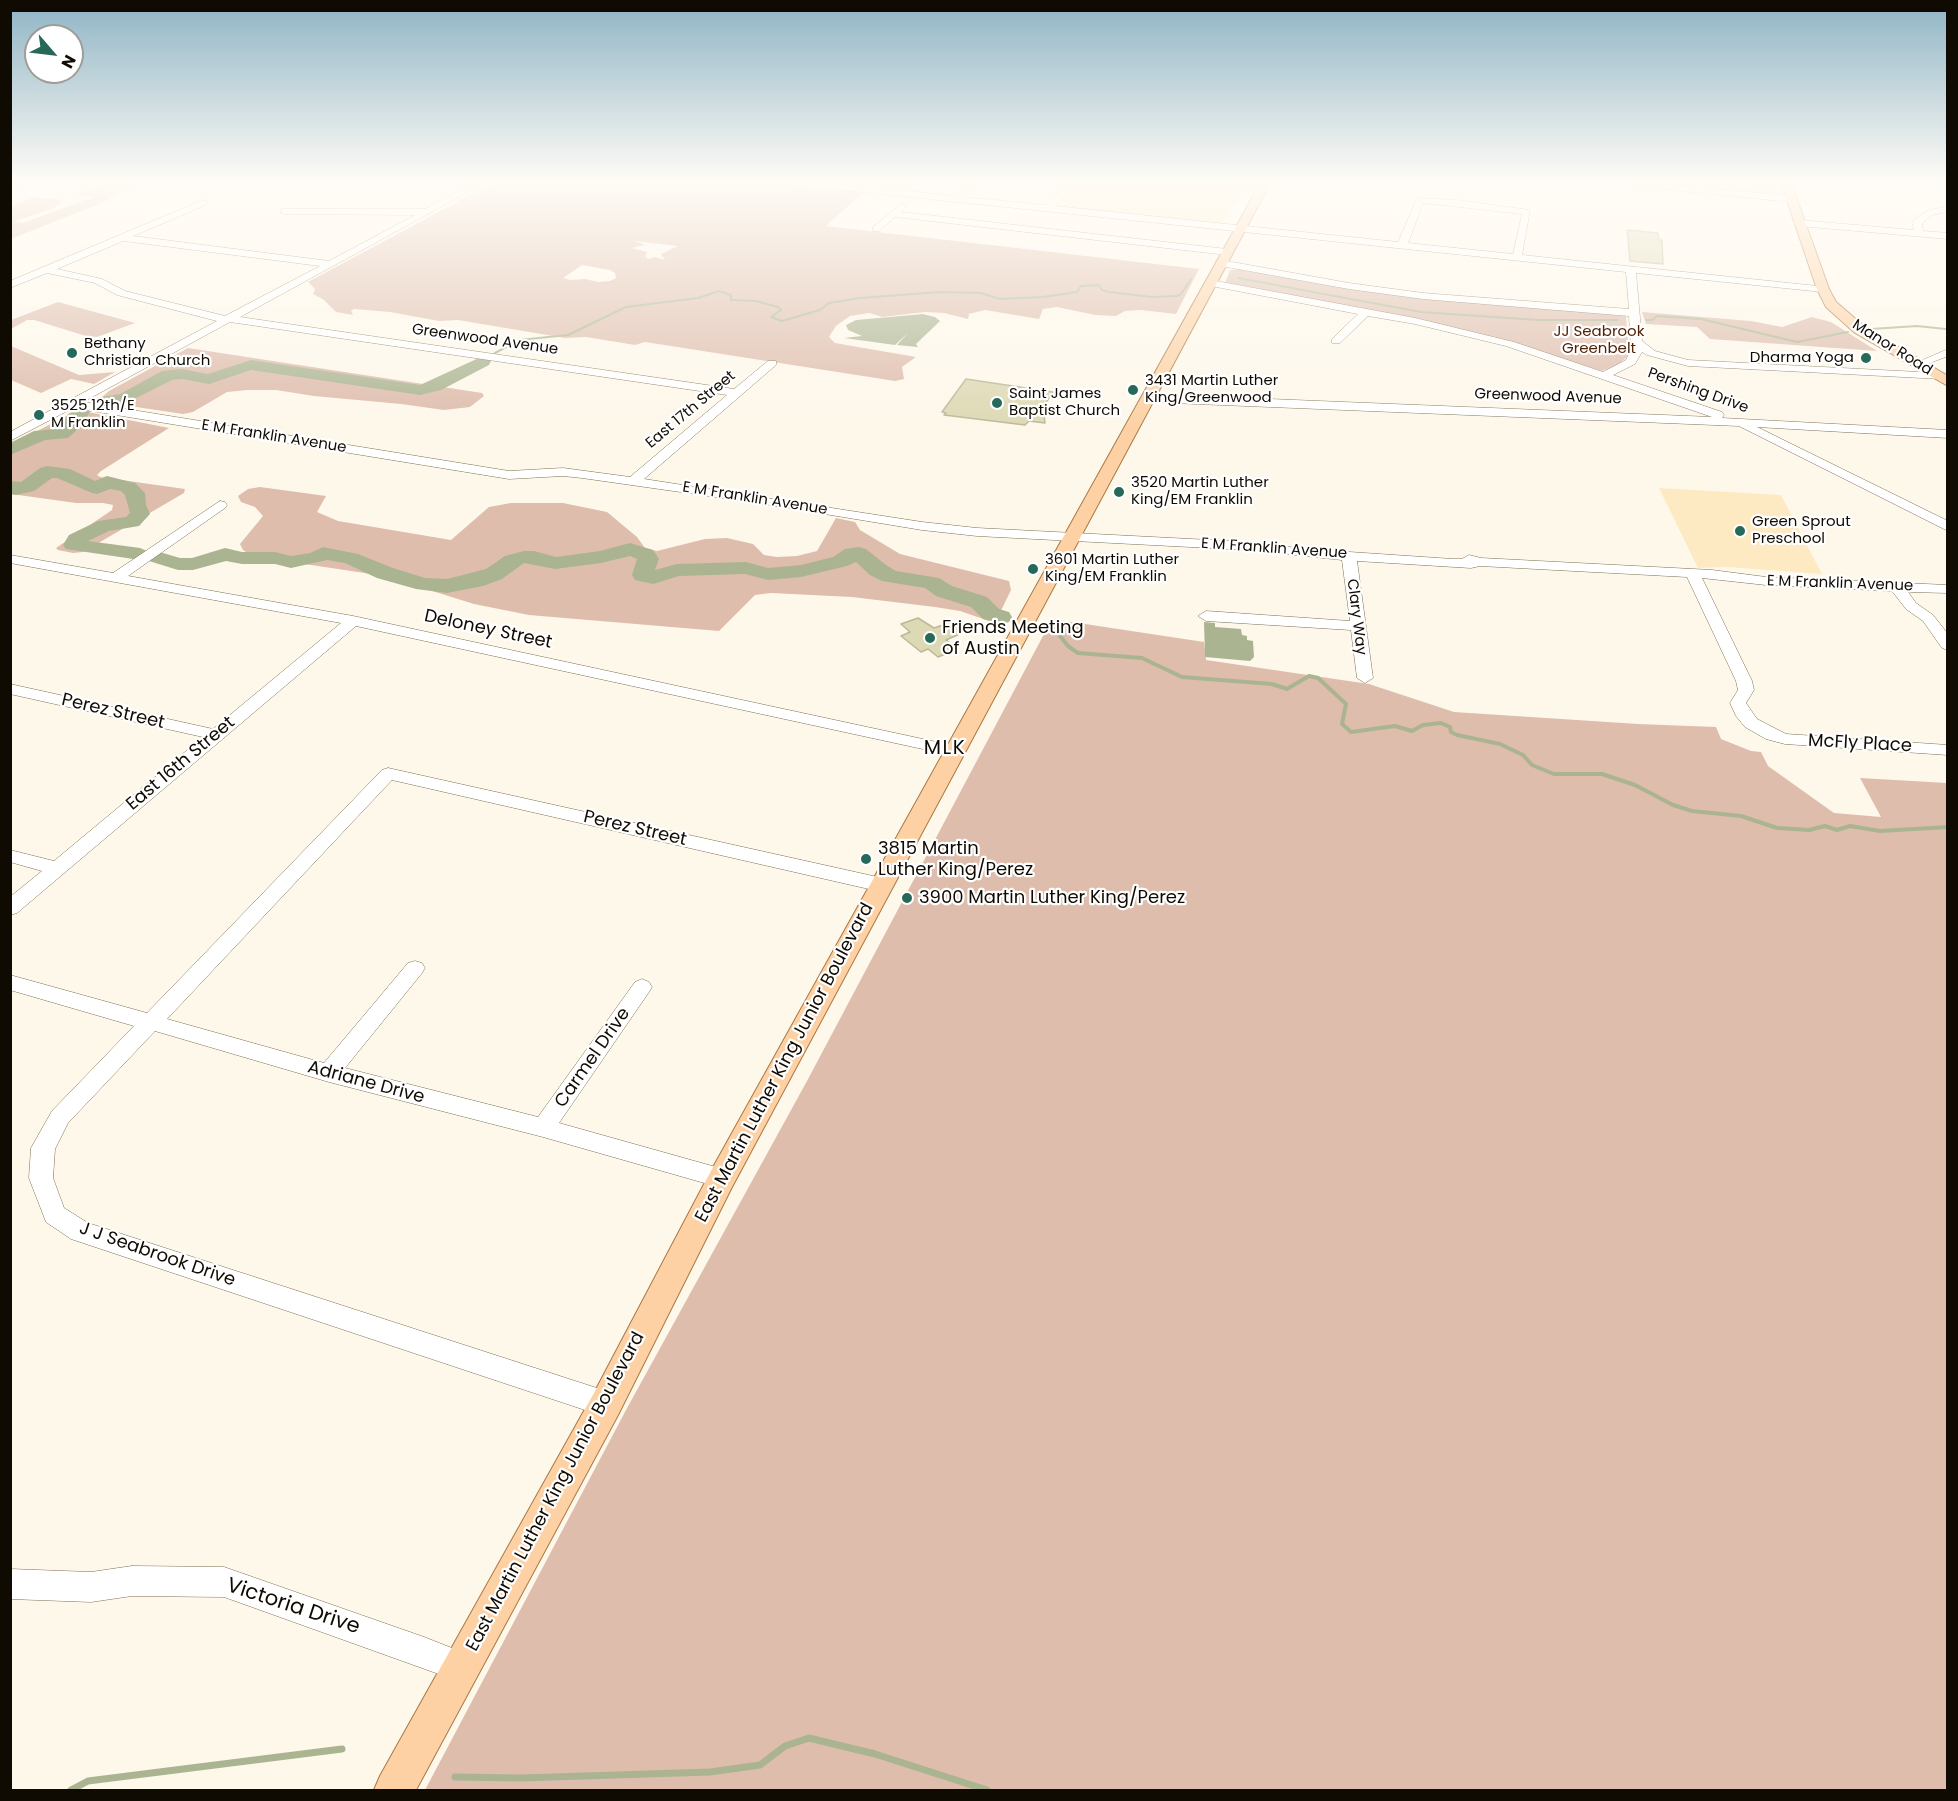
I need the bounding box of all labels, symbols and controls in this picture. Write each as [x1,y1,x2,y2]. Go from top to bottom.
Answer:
north arrow [24,24,84,84]
text: N [56,51,82,72]
street label: Manor Road [1849,316,1935,380]
street label: Greenwood Avenue [411,321,559,359]
park label: JJ Seabrook Greenbelt [1554,323,1644,358]
place label: Bethany Christian Church [84,335,210,370]
marker: Bethany Christian Church [65,346,79,360]
place label: Dharma Yoga [1750,349,1854,367]
marker: Dharma Yoga [1859,351,1873,365]
street label: Pershing Drive [1645,364,1751,418]
street label: East 17th Street [643,367,739,453]
place label: 3431 Martin Luther King/Greenwood [1145,372,1278,407]
marker: 3431 Martin Luther King/Greenwood [1126,383,1140,397]
place label: Saint James Baptist Church [1009,385,1120,420]
street label: Greenwood Avenue [1474,385,1622,409]
marker: Saint James Baptist Church [990,396,1004,410]
place label: 3525 12th/E M Franklin [51,397,135,432]
marker: 3525 12th/E M Franklin [32,408,46,422]
street label: E M Franklin Avenue [200,417,348,457]
place label: 3520 Martin Luther King/EM Franklin [1131,474,1269,509]
street label: E M Franklin Avenue [681,479,829,519]
marker: 3520 Martin Luther King/EM Franklin [1112,485,1126,499]
place label: Green Sprout Preschool [1752,513,1851,548]
marker: Green Sprout Preschool [1733,524,1747,538]
street label: E M Franklin Avenue [1200,535,1348,563]
place label: 3601 Martin Luther King/EM Franklin [1045,551,1179,586]
marker: 3601 Martin Luther King/EM Franklin [1026,562,1040,576]
street label: E M Franklin Avenue [1766,572,1914,596]
street label: Clary Way [1342,578,1370,656]
street label: Deloney Street [422,606,554,654]
place label: Friends Meeting of Austin [942,617,1084,660]
marker: Friends Meeting of Austin [923,631,937,645]
street label: Perez Street [59,690,167,734]
street label: East 16th Street [122,712,240,816]
street label: McFly Place [1808,730,1912,758]
district label: MLK [924,737,966,761]
street label: Perez Street [581,807,689,851]
place label: 3815 Martin Luther King/Perez [878,838,1033,880]
marker: 3815 Martin Luther King/Perez [859,852,873,866]
place label: 3900 Martin Luther King/Perez [919,887,1185,909]
marker: 3900 Martin Luther King/Perez [900,891,914,905]
street label: East Martin Luther King Junior Boulevard [691,900,879,1226]
street label: Carmel Drive [551,1004,635,1112]
street label: Adriane Drive [305,1057,427,1109]
street label: J J Seabrook Drive [76,1218,238,1292]
street label: East Martin Luther King Junior Boulevard [462,1329,650,1655]
street label: Victoria Drive [223,1574,363,1640]

